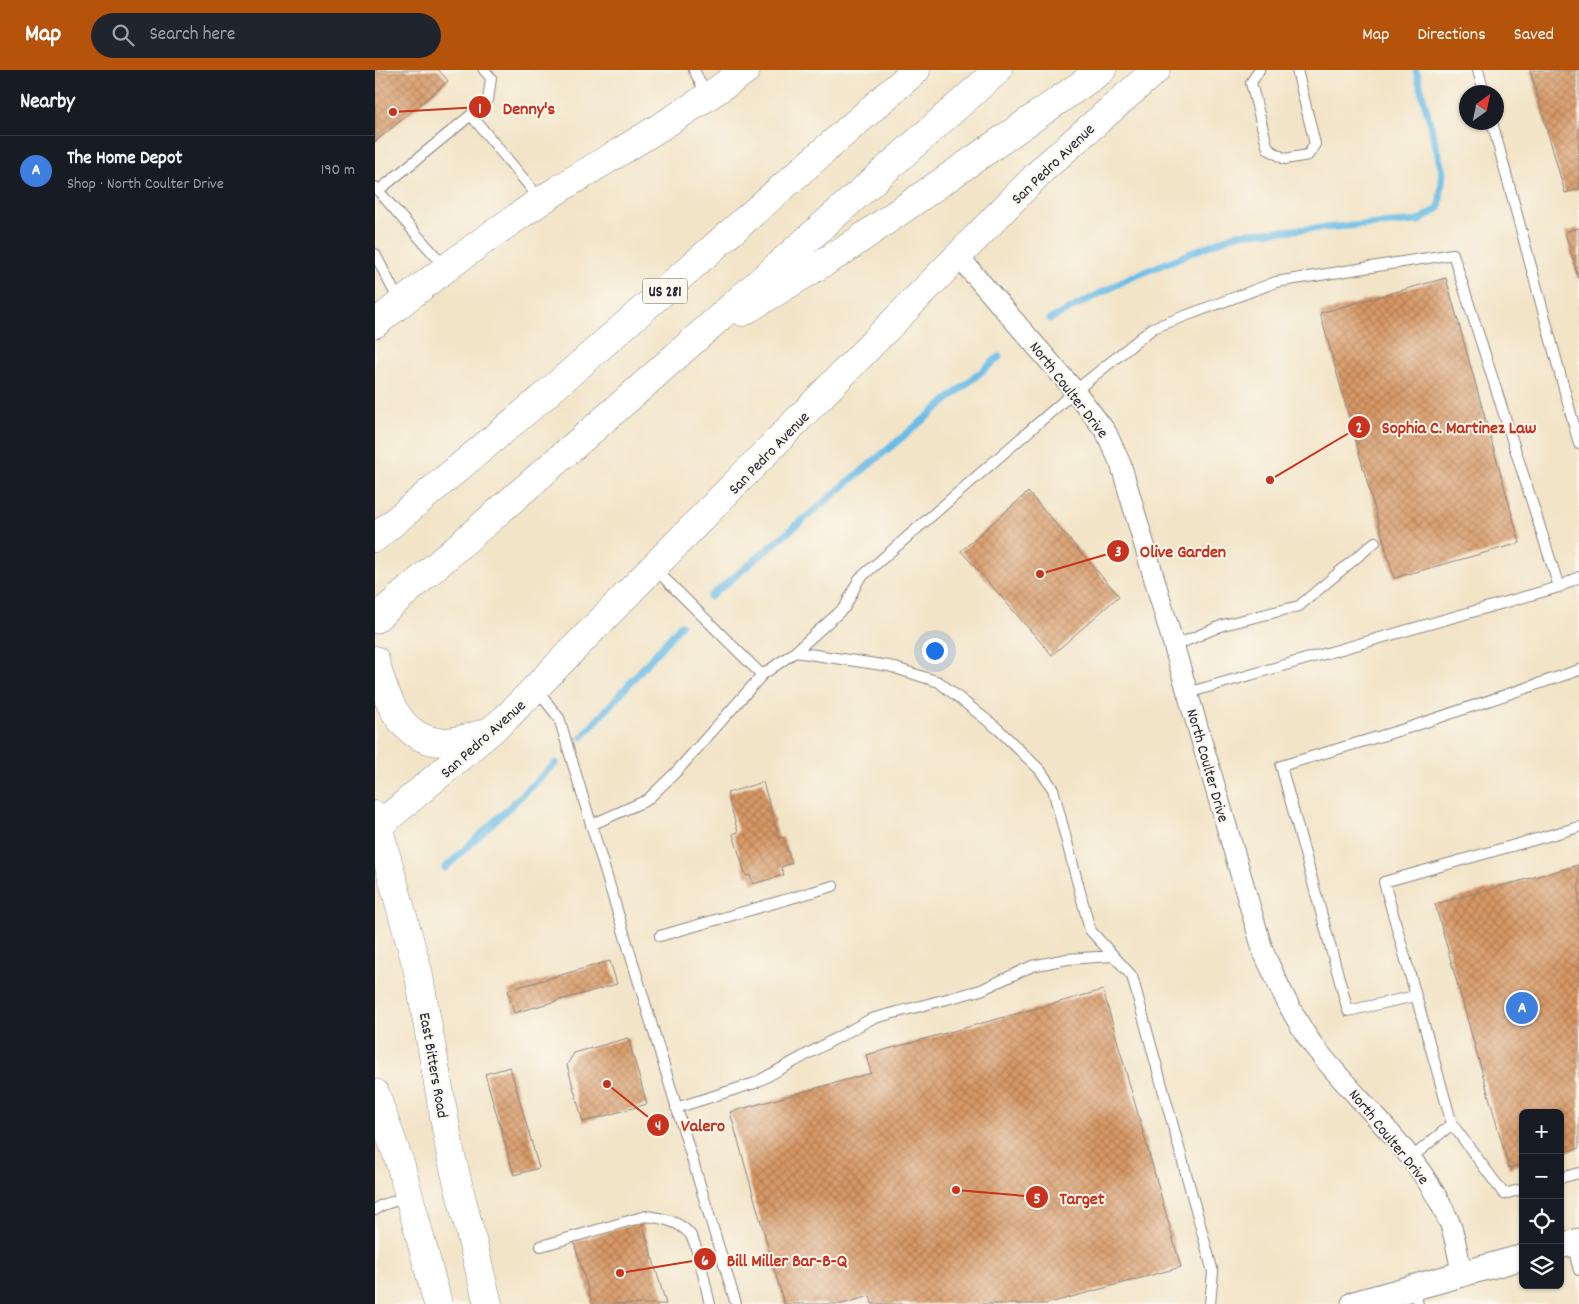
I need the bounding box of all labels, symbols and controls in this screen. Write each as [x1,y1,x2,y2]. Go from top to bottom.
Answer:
search box [91,13,441,58]
text: Map [25,18,61,52]
icon: search [109,21,137,49]
text: Search here [149,22,235,49]
text: Map [1362,23,1389,48]
text: Directions [1417,23,1486,48]
text: Saved [1514,23,1554,48]
north arrow [1459,85,1504,130]
text: Nearby [20,88,75,118]
callout: Denny's [467,91,565,124]
text: Denny's [503,98,556,123]
text: 1 [478,99,482,121]
street label: San Pedro Avenue [1007,119,1101,211]
text: The Home Depot [67,146,182,173]
text: A [32,159,40,182]
text: 190 m [321,159,355,182]
text: Shop · North Coulter Drive [67,173,224,196]
road number: US 281 [643,278,687,304]
street label: North Coulter Drive [1023,337,1113,444]
street label: San Pedro Avenue [724,407,816,501]
callout: Sophia C. Martinez Law [1346,410,1546,443]
text: Sophia C. Martinez Law [1382,417,1537,442]
text: 2 [1356,418,1362,440]
callout: Olive Garden [1105,535,1237,568]
text: Olive Garden [1140,541,1226,566]
text: 3 [1115,542,1122,564]
your location [922,638,948,664]
street label: San Pedro Avenue [436,695,531,785]
street label: North Coulter Drive [1179,706,1234,825]
pin: A [1506,989,1538,1027]
street label: East Bitters Road [412,1011,453,1120]
street label: North Coulter Drive [1342,1085,1434,1190]
callout: Valero [646,1109,735,1142]
map controls [1519,1109,1564,1289]
button: + [1519,1109,1564,1154]
text: Valero [681,1115,725,1140]
text: 4 [655,1116,661,1138]
button: − [1519,1154,1564,1199]
callout: Target [1024,1181,1114,1214]
text: Target [1060,1188,1105,1213]
text: 5 [1034,1189,1041,1211]
button: locate [1519,1199,1564,1244]
callout: Bill Miller Bar-B-Q [692,1243,858,1276]
button: layers [1519,1244,1564,1289]
text: Bill Miller Bar-B-Q [727,1250,848,1275]
text: 6 [701,1251,709,1273]

